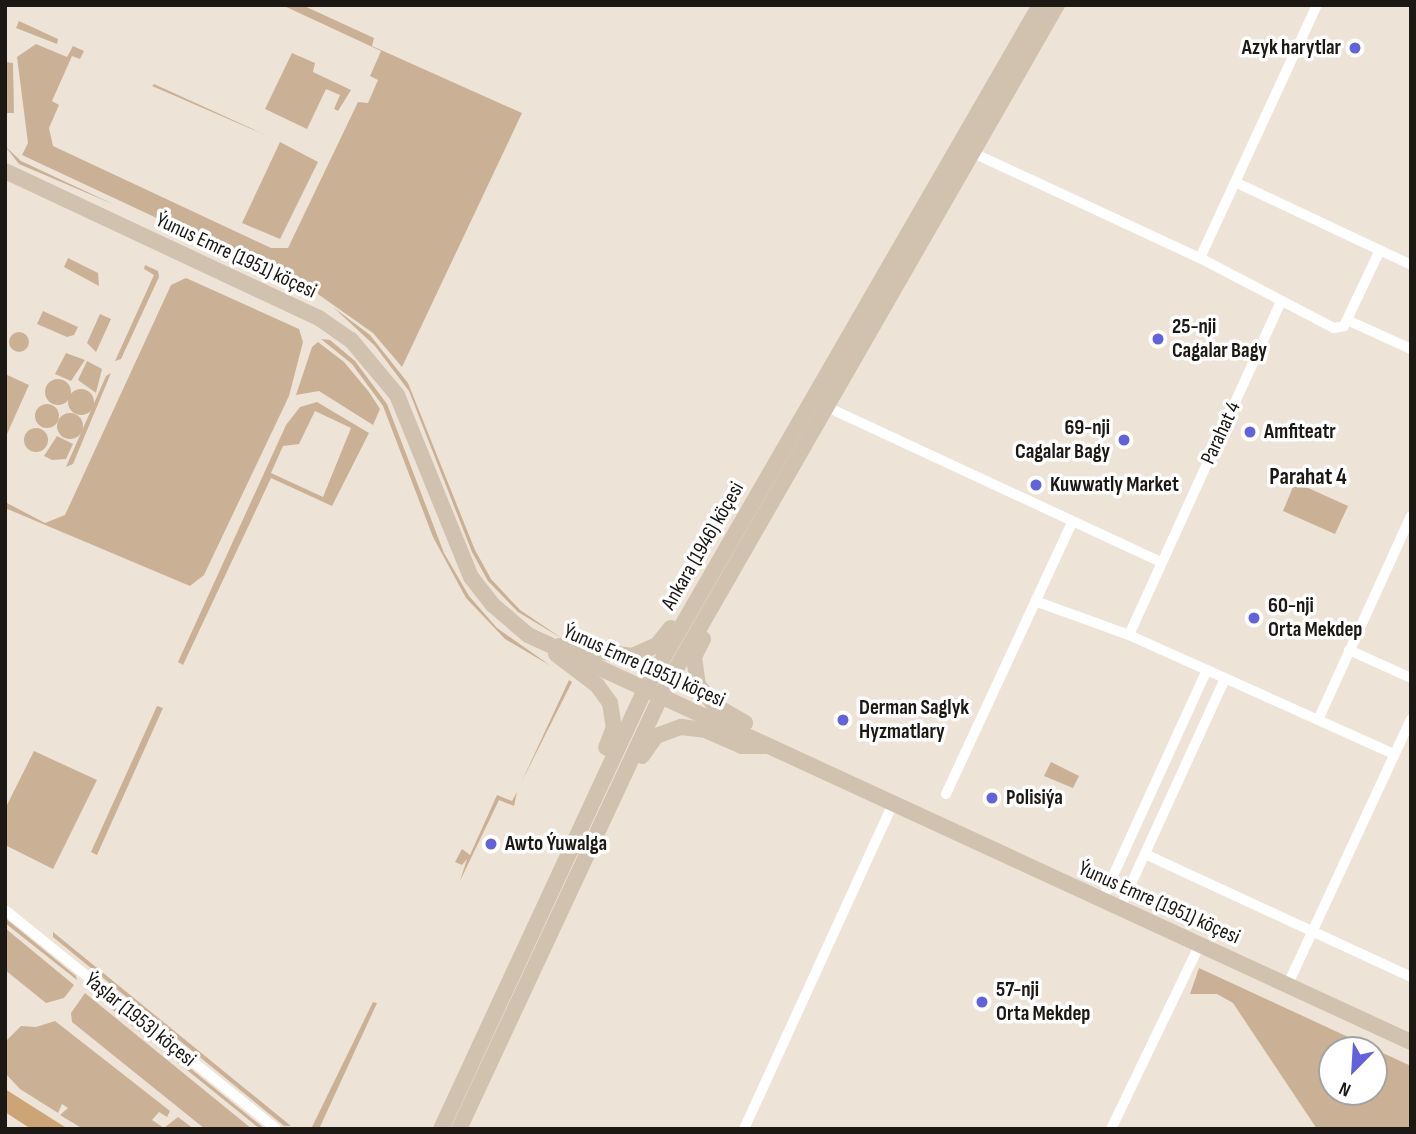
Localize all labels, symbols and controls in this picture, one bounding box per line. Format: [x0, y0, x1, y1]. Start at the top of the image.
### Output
place label: Azyk harytlar [1242, 35, 1341, 61]
marker: Azyk harytlar [1347, 40, 1363, 56]
street label: Ýunus Emre (1951) köçesi [152, 208, 320, 304]
place label: 25-nji Cagalar Bagy [1172, 314, 1267, 364]
marker: 25-nji Cagalar Bagy [1150, 331, 1166, 347]
street label: Parahat 4 [1196, 398, 1246, 468]
place label: 69-nji Cagalar Bagy [1015, 415, 1110, 465]
place label: Amfiteatr [1264, 419, 1336, 445]
marker: Amfiteatr [1242, 424, 1258, 440]
marker: 69-nji Cagalar Bagy [1116, 432, 1132, 448]
district label: Parahat 4 [1269, 463, 1347, 491]
place label: Kuwwatly Market [1050, 472, 1179, 498]
marker: Kuwwatly Market [1028, 477, 1044, 493]
street label: Ankara (1946) köçesi [656, 478, 750, 614]
place label: 60-nji Orta Mekdep [1268, 593, 1362, 643]
marker: 60-nji Orta Mekdep [1246, 610, 1262, 626]
street label: Ýunus Emre (1951) köçesi [559, 619, 729, 713]
place label: Derman Saglyk Hyzmatlary [859, 695, 969, 745]
marker: Derman Saglyk Hyzmatlary [833, 710, 853, 730]
place label: Polisiýa [1006, 785, 1063, 811]
marker: Polisiýa [984, 790, 1000, 806]
place label: Awto Ýuwalga [505, 831, 607, 857]
marker: Awto Ýuwalga [483, 836, 499, 852]
street label: Ýunus Emre (1951) köçesi [1074, 856, 1244, 950]
street label: Ýaşlar (1953) köçesi [79, 967, 201, 1073]
place label: 57-nji Orta Mekdep [996, 977, 1090, 1027]
marker: 57-nji Orta Mekdep [974, 994, 990, 1010]
north arrow [1318, 1036, 1388, 1106]
text: N [1336, 1076, 1354, 1101]

